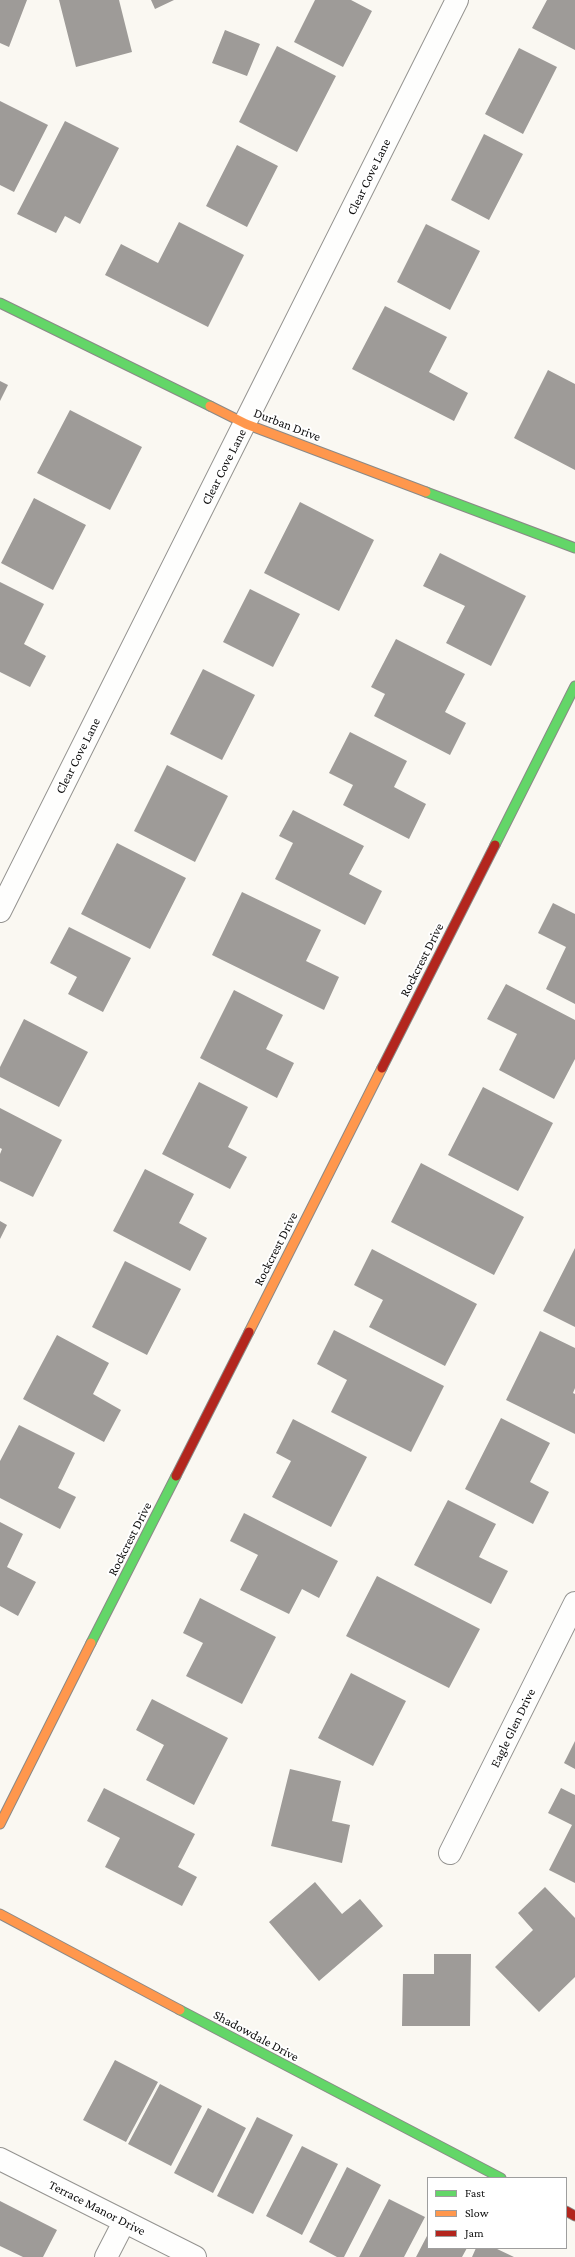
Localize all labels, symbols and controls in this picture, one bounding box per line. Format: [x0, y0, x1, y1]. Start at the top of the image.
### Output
street label: Clear Cove Lane [344, 136, 394, 218]
street label: Durban Drive [251, 405, 323, 445]
street label: Clear Cove Lane [198, 426, 250, 508]
street label: Clear Cove Lane [52, 715, 104, 797]
street label: Rockcrest Drive [397, 921, 447, 999]
street label: Rockcrest Drive [251, 1210, 301, 1288]
street label: Rockcrest Drive [105, 1500, 155, 1578]
street label: Eagle Glen Drive [487, 1686, 539, 1770]
street label: Shadowdale Drive [211, 2007, 301, 2065]
street label: Terrace Manor Drive [46, 2177, 148, 2239]
legend [427, 2177, 567, 2249]
text: Fast [465, 2186, 485, 2200]
text: Slow [465, 2206, 489, 2220]
text: Jam [465, 2226, 484, 2240]

